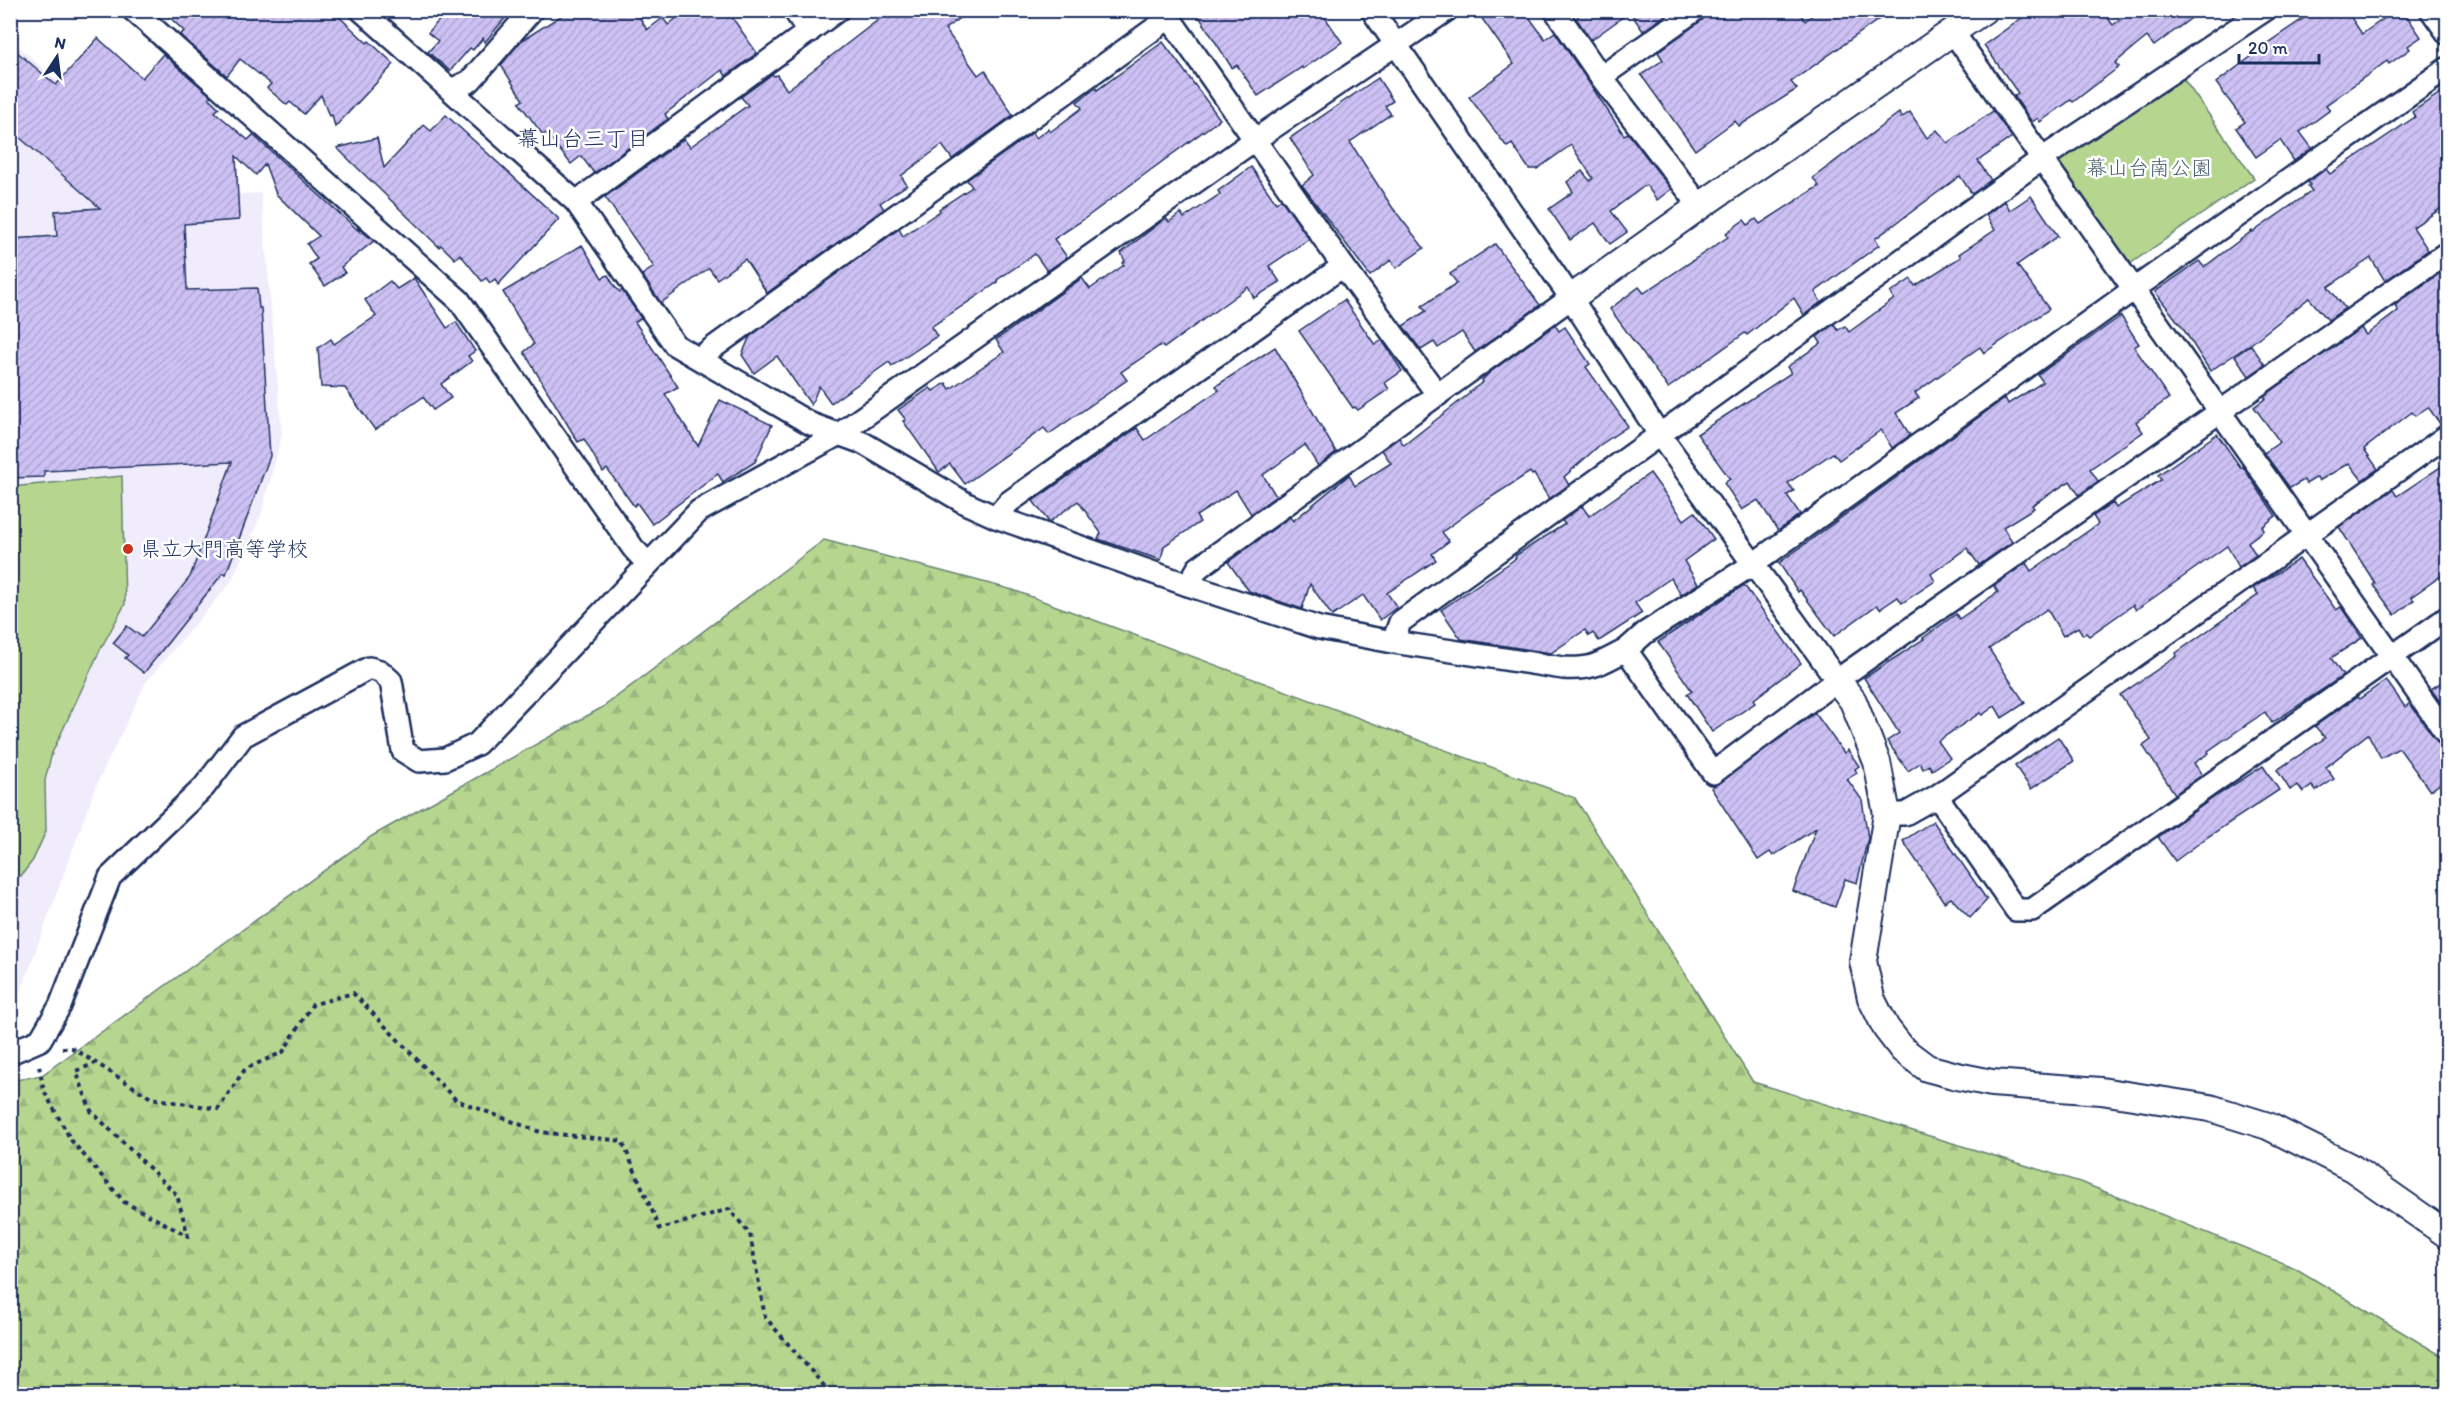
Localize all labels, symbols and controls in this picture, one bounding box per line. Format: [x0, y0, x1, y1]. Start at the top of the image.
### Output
north arrow [27, 27, 87, 87]
scale bar [2239, 27, 2318, 65]
text: N [53, 32, 68, 53]
text: 20 m [2248, 37, 2288, 59]
district label: 幕山台三丁目 [517, 125, 649, 152]
park label: 幕山台南公園 [2086, 155, 2212, 180]
place label: 県立大門高等学校 [140, 536, 308, 561]
marker: 県立大門高等学校 [121, 542, 135, 556]

